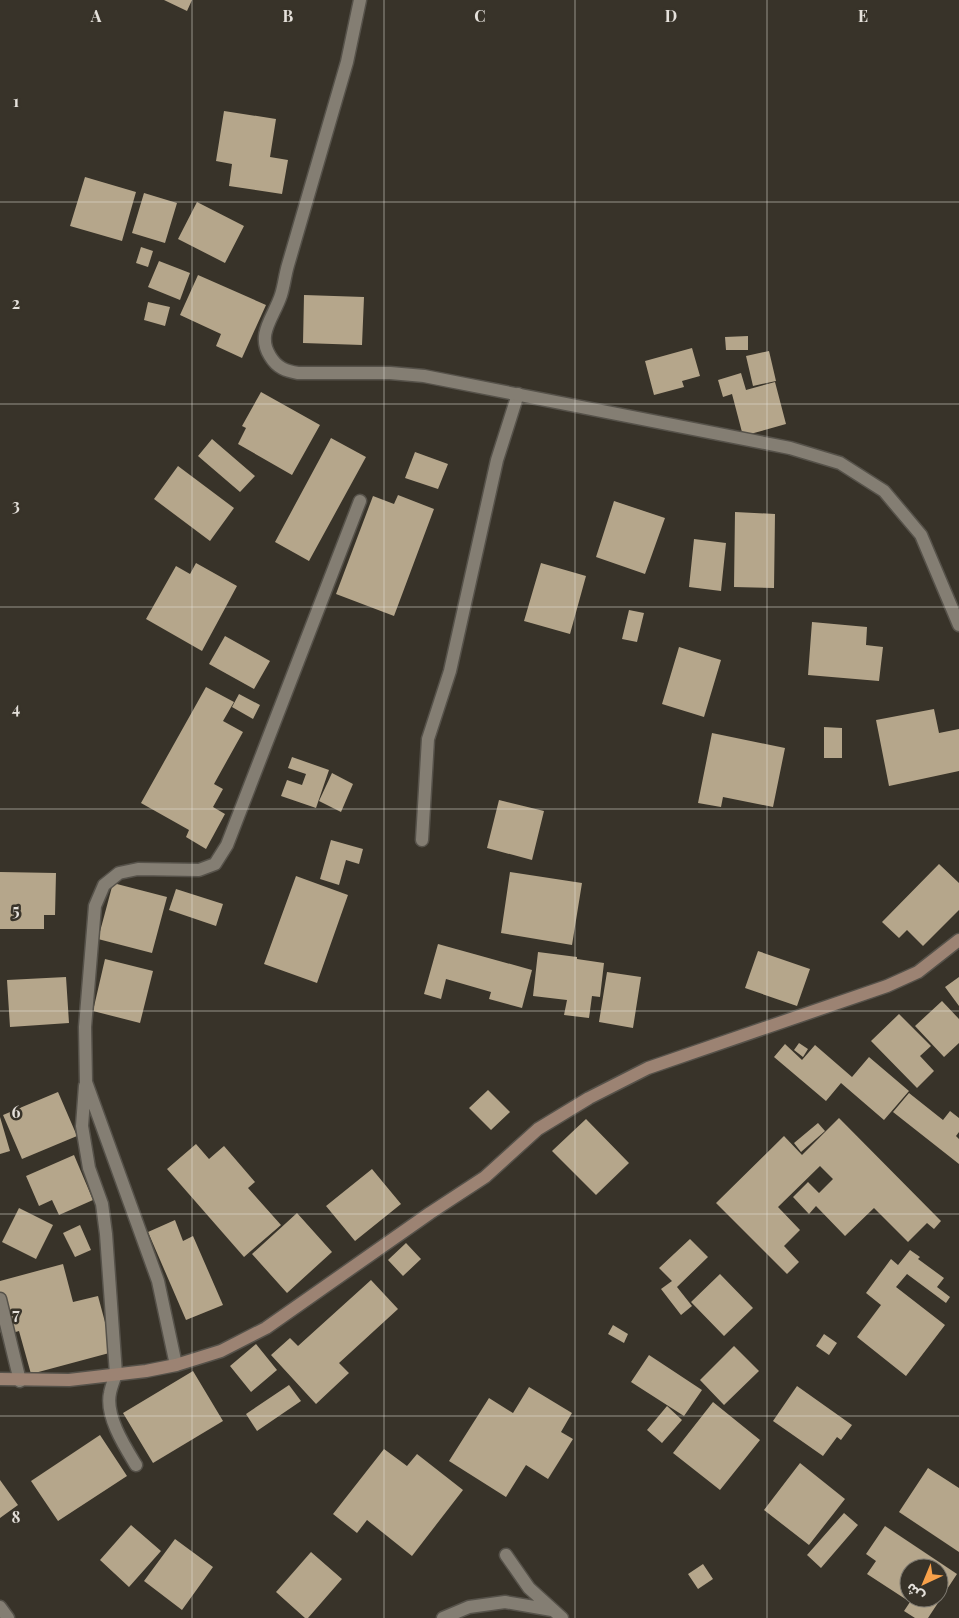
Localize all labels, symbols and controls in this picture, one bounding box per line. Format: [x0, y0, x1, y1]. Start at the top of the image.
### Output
text: A [90, 5, 102, 26]
text: B [283, 5, 294, 26]
text: C [474, 5, 486, 26]
text: D [665, 5, 677, 26]
text: E [858, 5, 868, 26]
text: 1 [13, 90, 19, 111]
text: 2 [12, 292, 20, 313]
text: 3 [12, 494, 20, 515]
text: 4 [12, 697, 20, 718]
text: 5 [12, 899, 20, 920]
text: 6 [12, 1101, 21, 1122]
text: 7 [12, 1303, 20, 1324]
text: 8 [12, 1506, 21, 1527]
north arrow [899, 1558, 949, 1608]
text: ش [901, 1579, 928, 1606]

